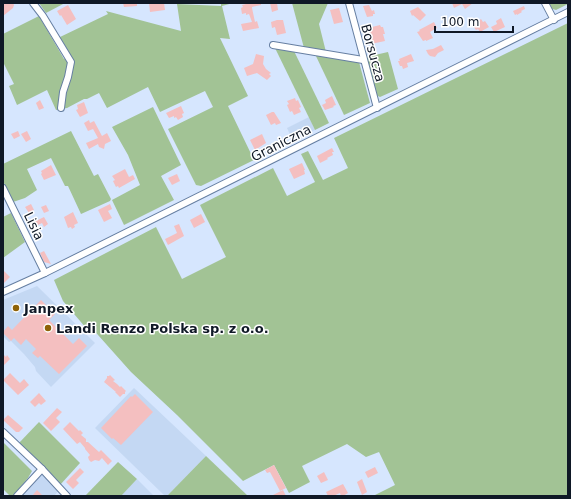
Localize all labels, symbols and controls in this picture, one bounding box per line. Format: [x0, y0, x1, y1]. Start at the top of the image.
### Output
scale bar [435, 8, 513, 34]
text: 100 m [441, 15, 479, 29]
street label: Borsucza [358, 22, 388, 84]
street label: Graniczna [248, 121, 314, 165]
street label: Lisia [21, 210, 47, 242]
place label: Janpex [23, 301, 74, 316]
marker: Janpex [11, 303, 21, 313]
place label: Landi Renzo Polska sp. z o.o. [56, 321, 269, 336]
marker: Landi Renzo Polska sp. z o.o. [43, 323, 53, 333]

